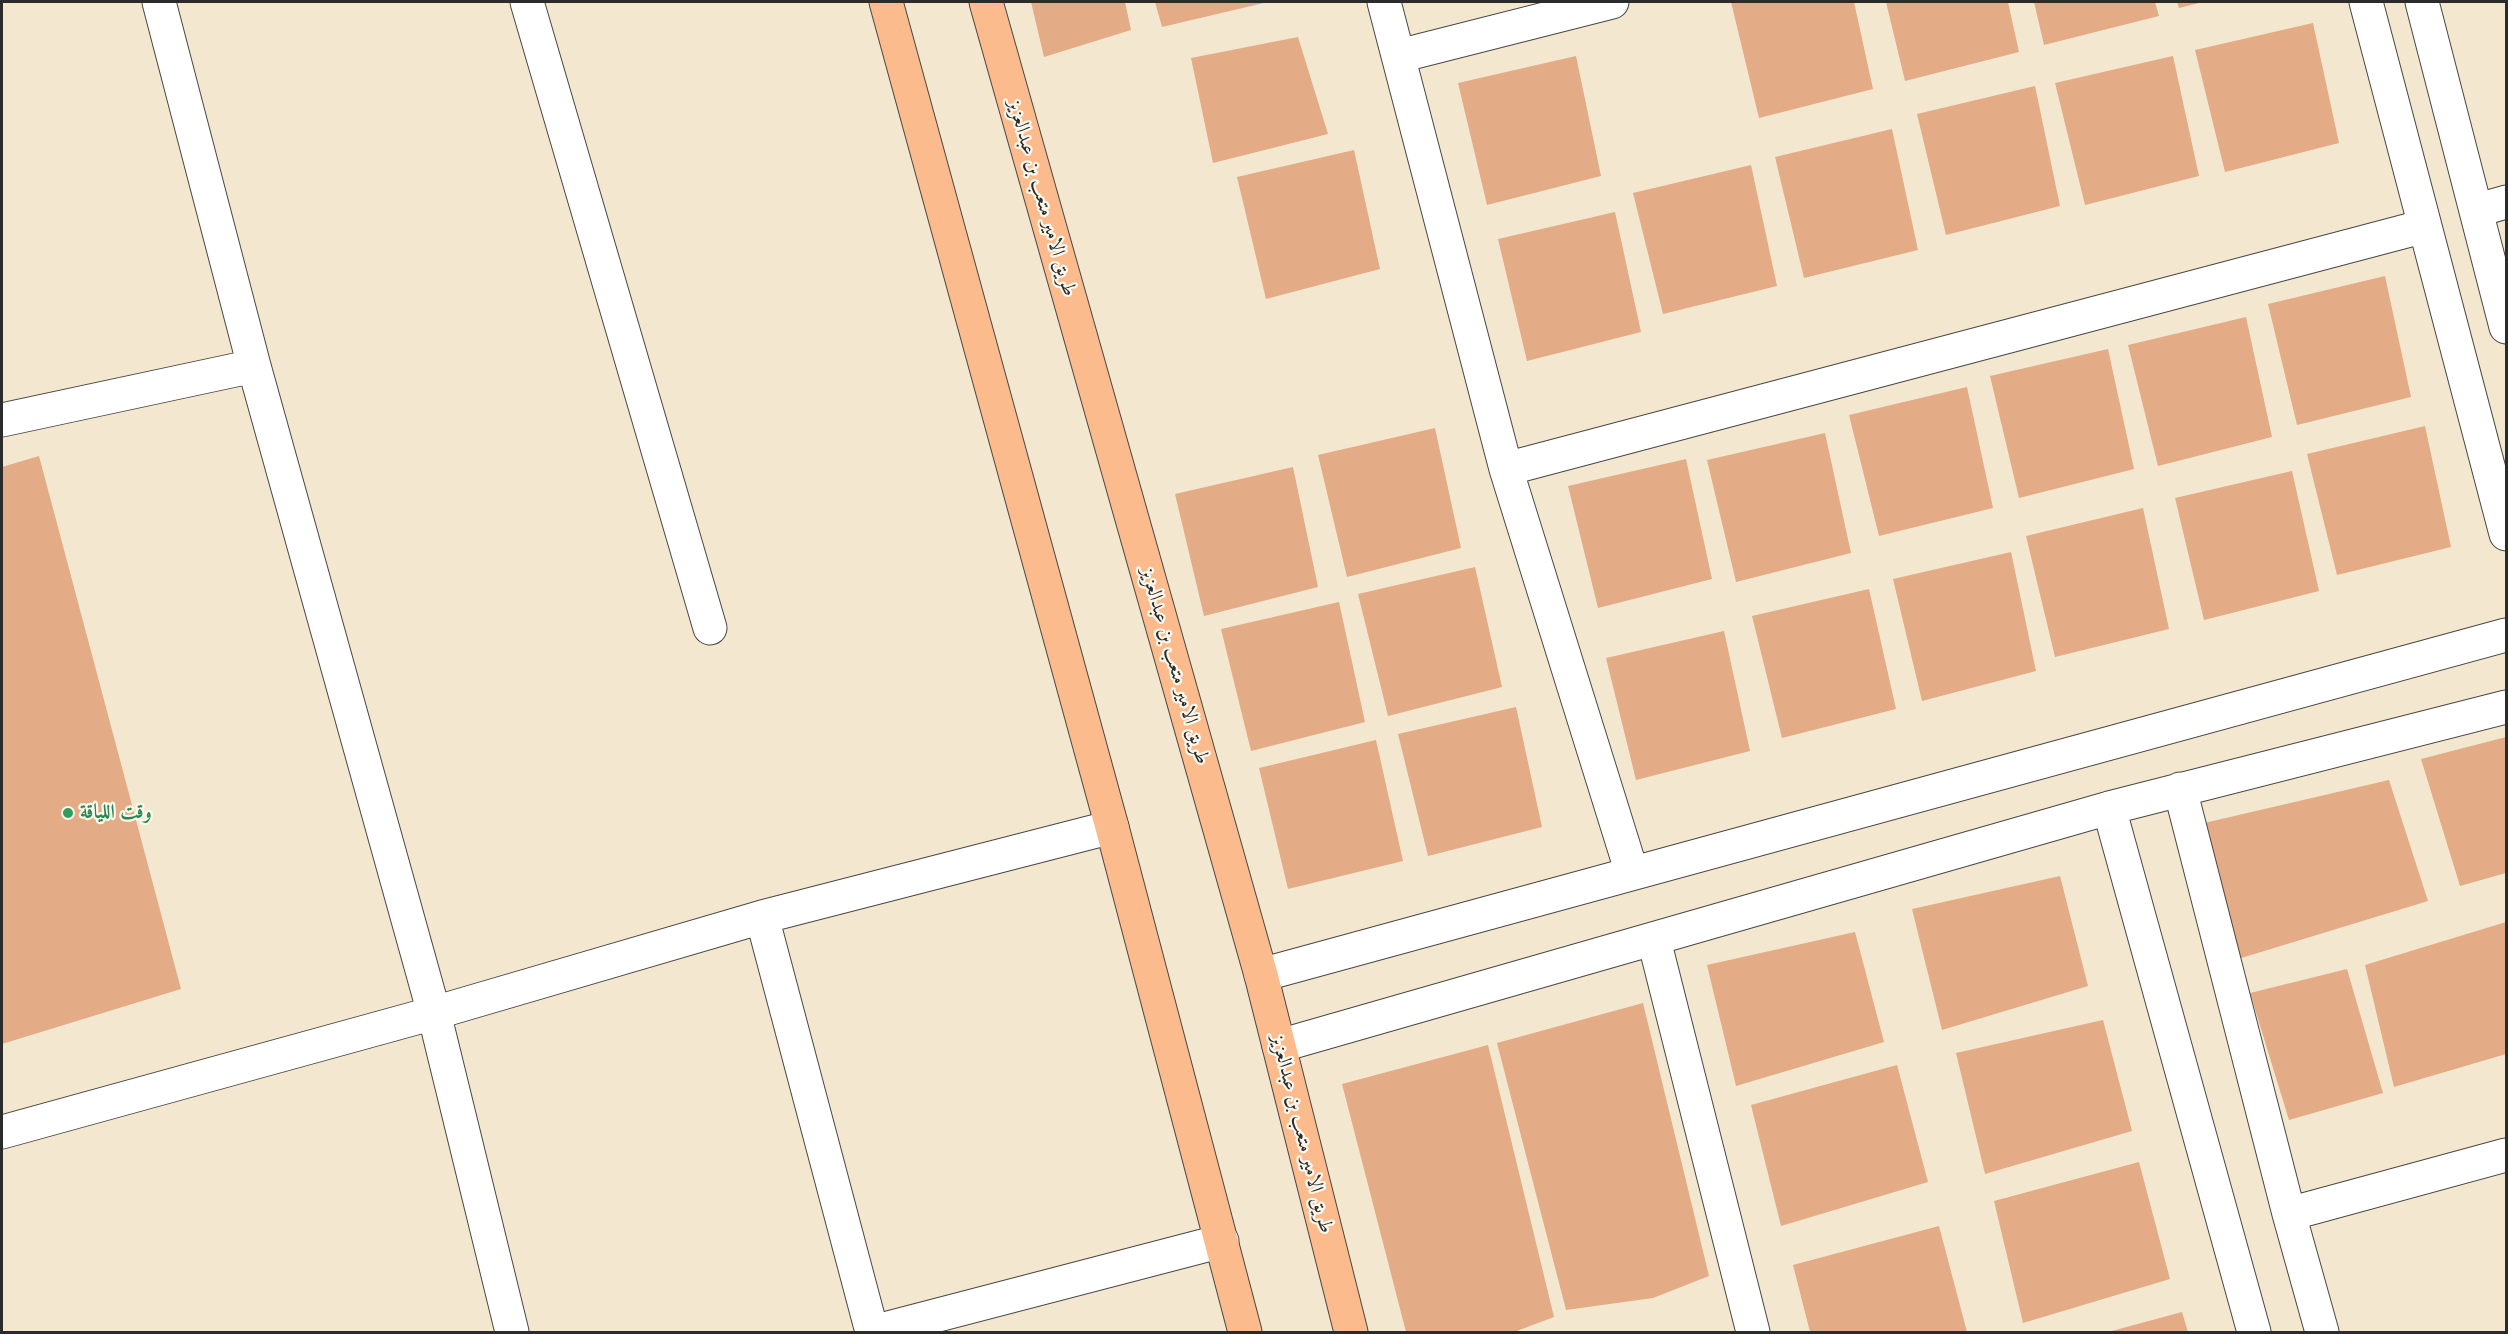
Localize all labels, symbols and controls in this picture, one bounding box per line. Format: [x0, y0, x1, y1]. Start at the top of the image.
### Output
street label: طريق الامير متعب بن عبدالعزيز [1001, 97, 1081, 299]
street label: طريق الامير متعب بن عبدالعزيز [1134, 565, 1214, 767]
place label: وقت اللياقة [80, 801, 152, 825]
marker: وقت اللياقة [61, 806, 75, 820]
street label: طريق الامير متعب بن عبدالعزيز [1265, 1032, 1337, 1236]

